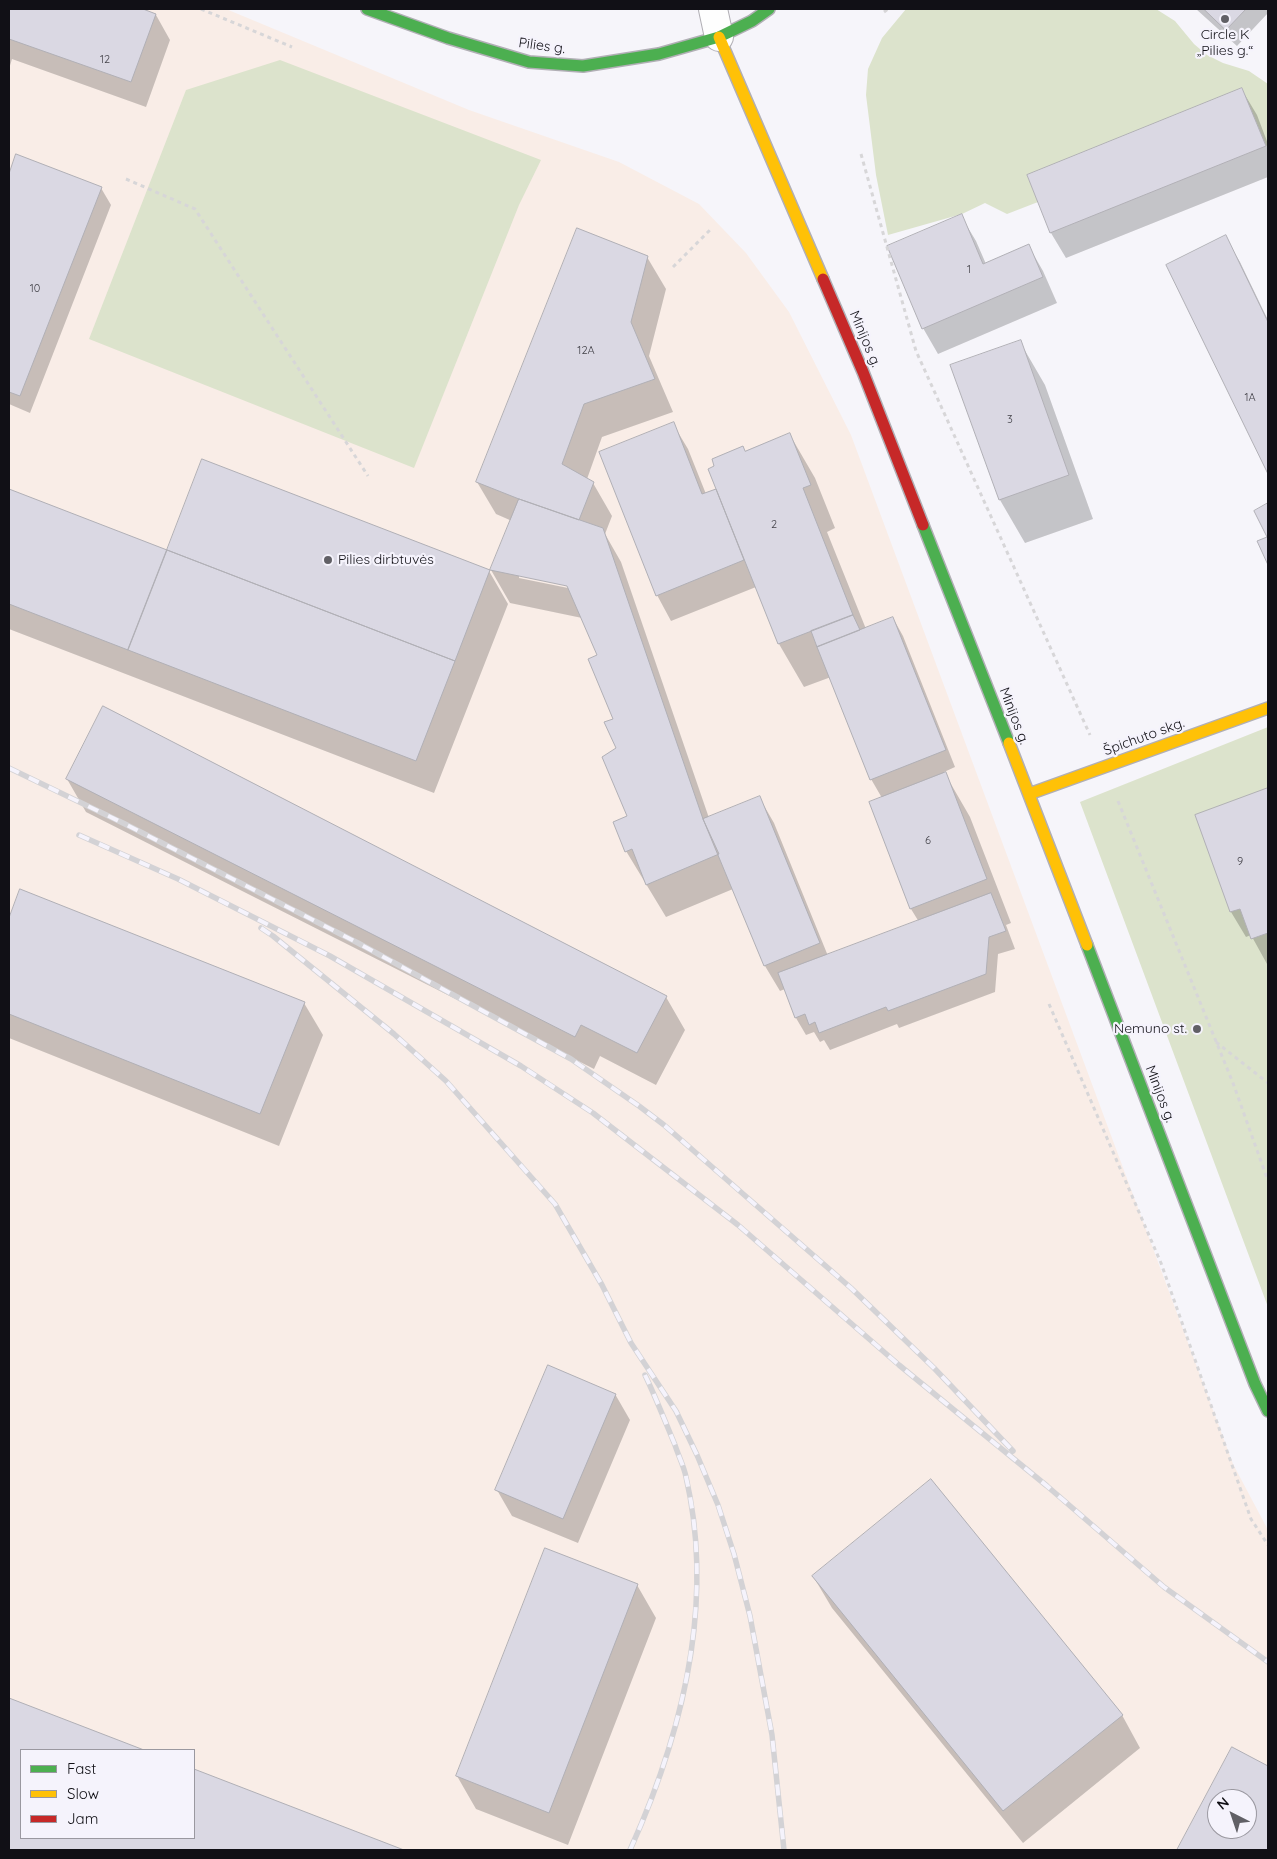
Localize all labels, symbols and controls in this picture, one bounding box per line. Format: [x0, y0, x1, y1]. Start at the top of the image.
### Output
marker: Circle K „Pilies g.“ [1219, 13, 1231, 25]
place label: Circle K „Pilies g.“ [1197, 27, 1253, 59]
street label: Pilies g. [517, 34, 567, 58]
house number: 12 [100, 53, 110, 67]
house number: 1 [967, 263, 971, 277]
house number: 10 [30, 282, 40, 296]
street label: Minijos g. [846, 308, 884, 370]
house number: 12A [577, 344, 595, 358]
house number: 1A [1244, 391, 1256, 405]
house number: 3 [1007, 413, 1013, 427]
house number: 2 [771, 518, 777, 532]
place label: Pilies dirbtuvės [338, 552, 434, 568]
marker: Pilies dirbtuvės [322, 554, 334, 566]
street label: Minijos g. [995, 685, 1033, 747]
street label: Špichuto skg. [1101, 715, 1187, 759]
house number: 6 [925, 834, 931, 848]
house number: 9 [1237, 855, 1243, 869]
place label: Nemuno st. [1114, 1021, 1187, 1037]
marker: Nemuno st. [1191, 1023, 1203, 1035]
street label: Minijos g. [1141, 1063, 1179, 1125]
legend [20, 1749, 195, 1839]
text: Fast [67, 1759, 96, 1778]
text: Slow [67, 1784, 99, 1803]
north arrow [1207, 1789, 1257, 1839]
text: N [1213, 1793, 1233, 1814]
text: Jam [67, 1809, 98, 1828]

